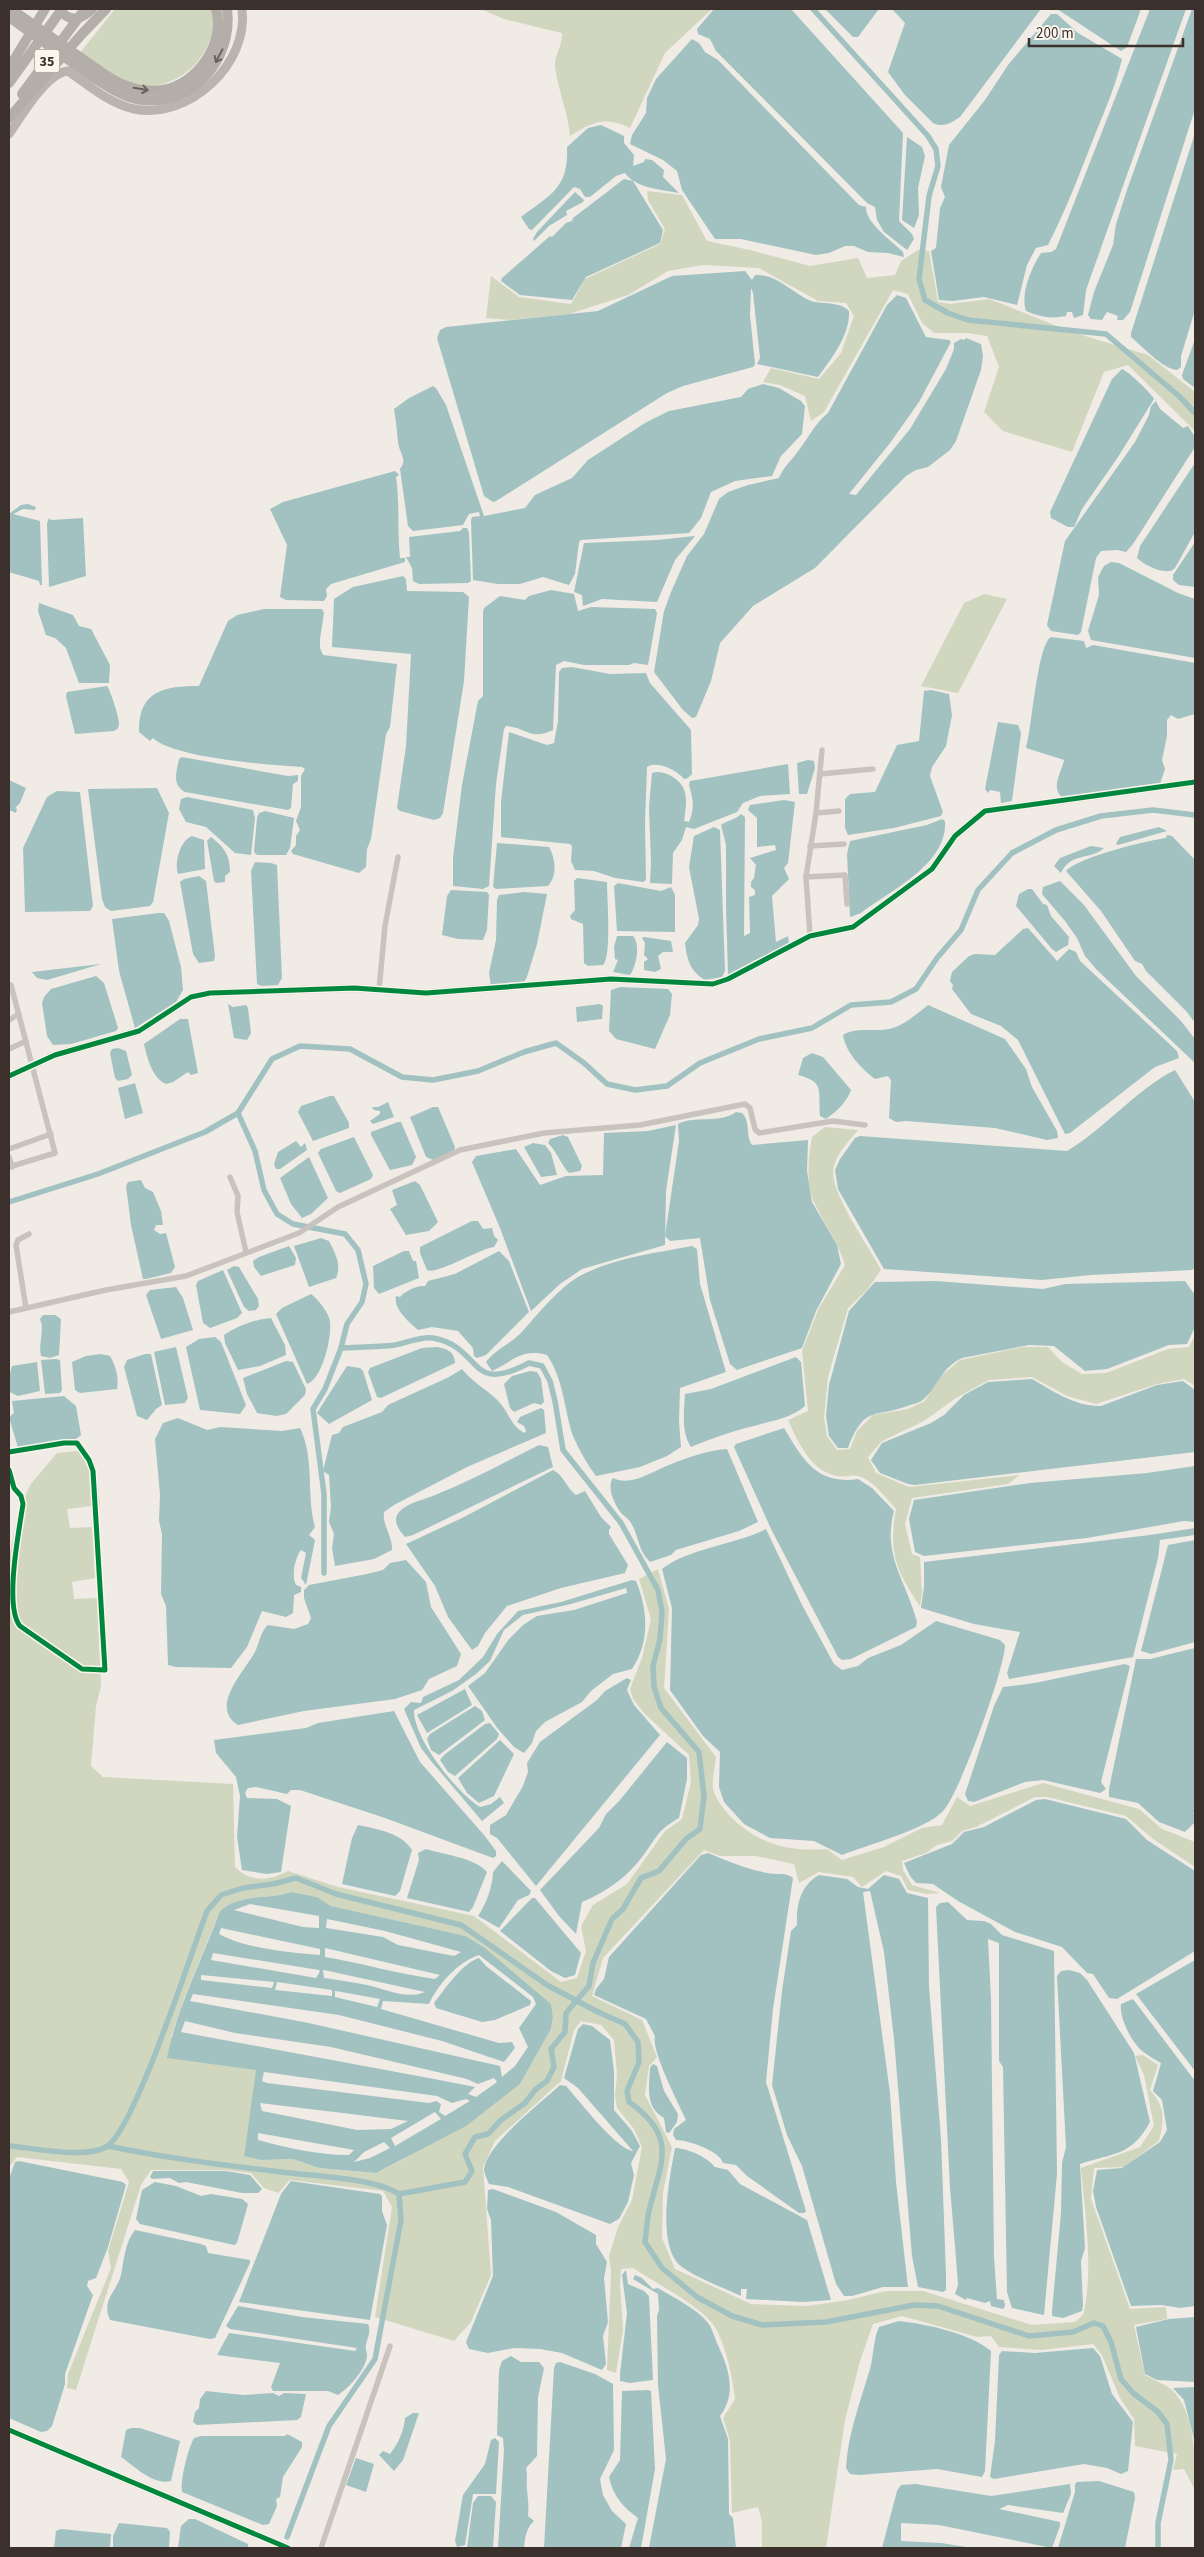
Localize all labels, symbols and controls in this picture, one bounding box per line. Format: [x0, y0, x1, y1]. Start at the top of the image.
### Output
scale bar [1029, 15, 1183, 47]
text: 200 m [1036, 23, 1074, 44]
one-way arrow [214, 48, 224, 62]
road number: 35 [34, 49, 60, 72]
one-way arrow [132, 84, 148, 94]

